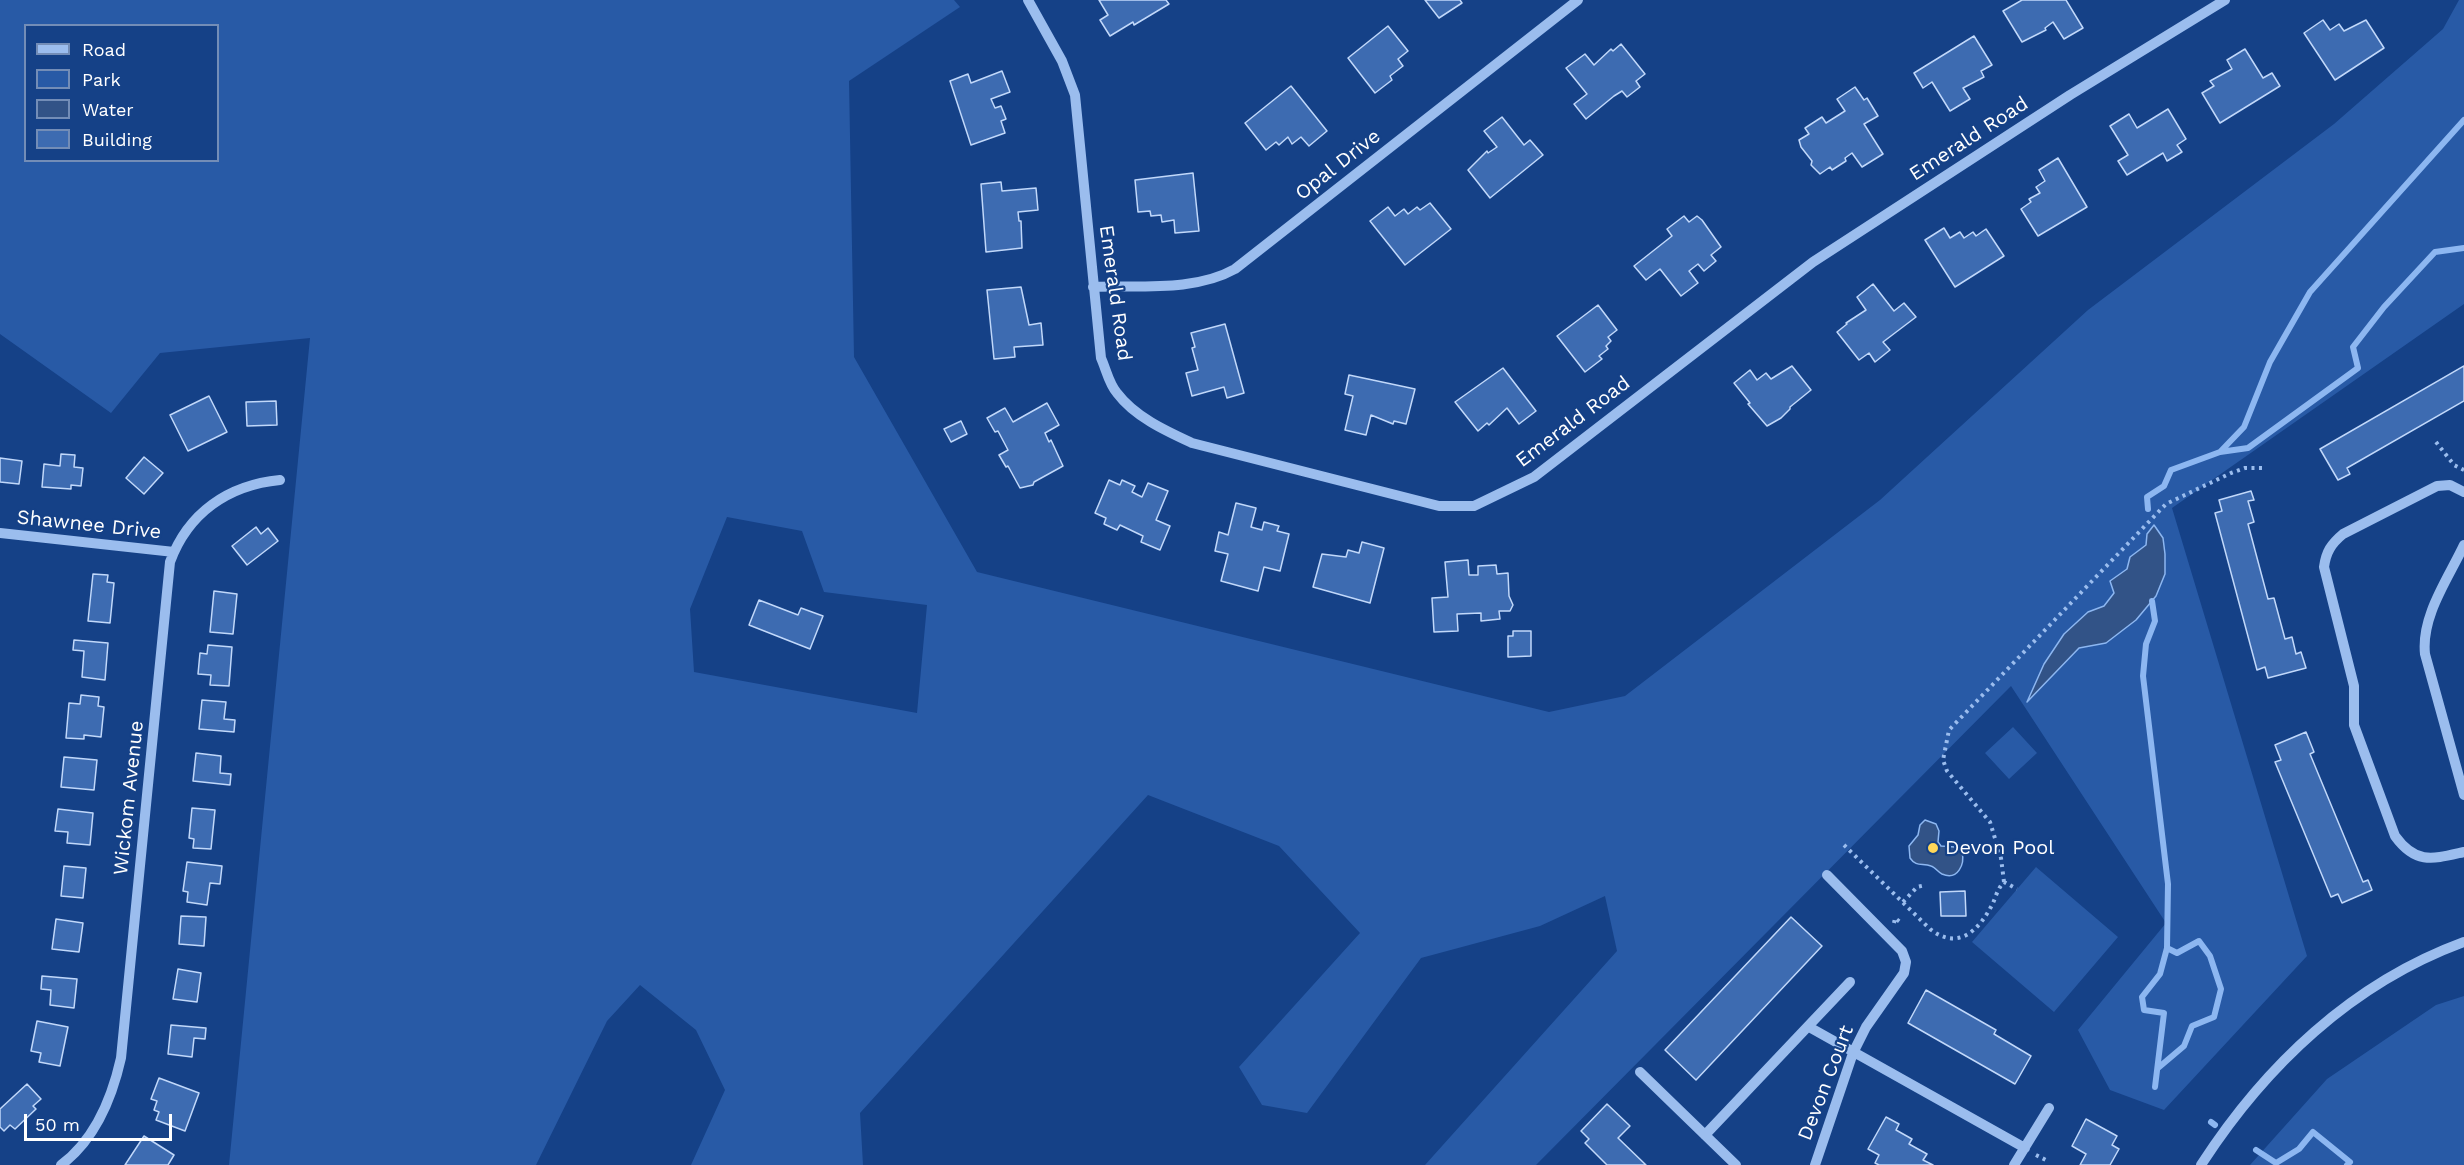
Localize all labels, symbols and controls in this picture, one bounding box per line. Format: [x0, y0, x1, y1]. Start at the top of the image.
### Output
legend [24, 24, 219, 162]
text: Road [82, 39, 126, 60]
text: Park [82, 69, 121, 90]
street label: Emerald Road [1905, 92, 2033, 186]
text: Water [82, 99, 134, 120]
street label: Opal Drive [1291, 124, 1385, 206]
text: Building [82, 129, 152, 150]
street label: Emerald Road [1094, 224, 1136, 362]
street label: Emerald Road [1511, 371, 1635, 473]
street label: Shawnee Drive [16, 505, 162, 545]
street label: Wickom Avenue [109, 720, 149, 876]
place label: Devon Pool [1945, 836, 2054, 860]
marker: Devon Pool [1926, 841, 1940, 855]
street label: Devon Court [1793, 1022, 1859, 1144]
scale bar [27, 1102, 176, 1140]
text: 50 m [35, 1114, 80, 1135]

